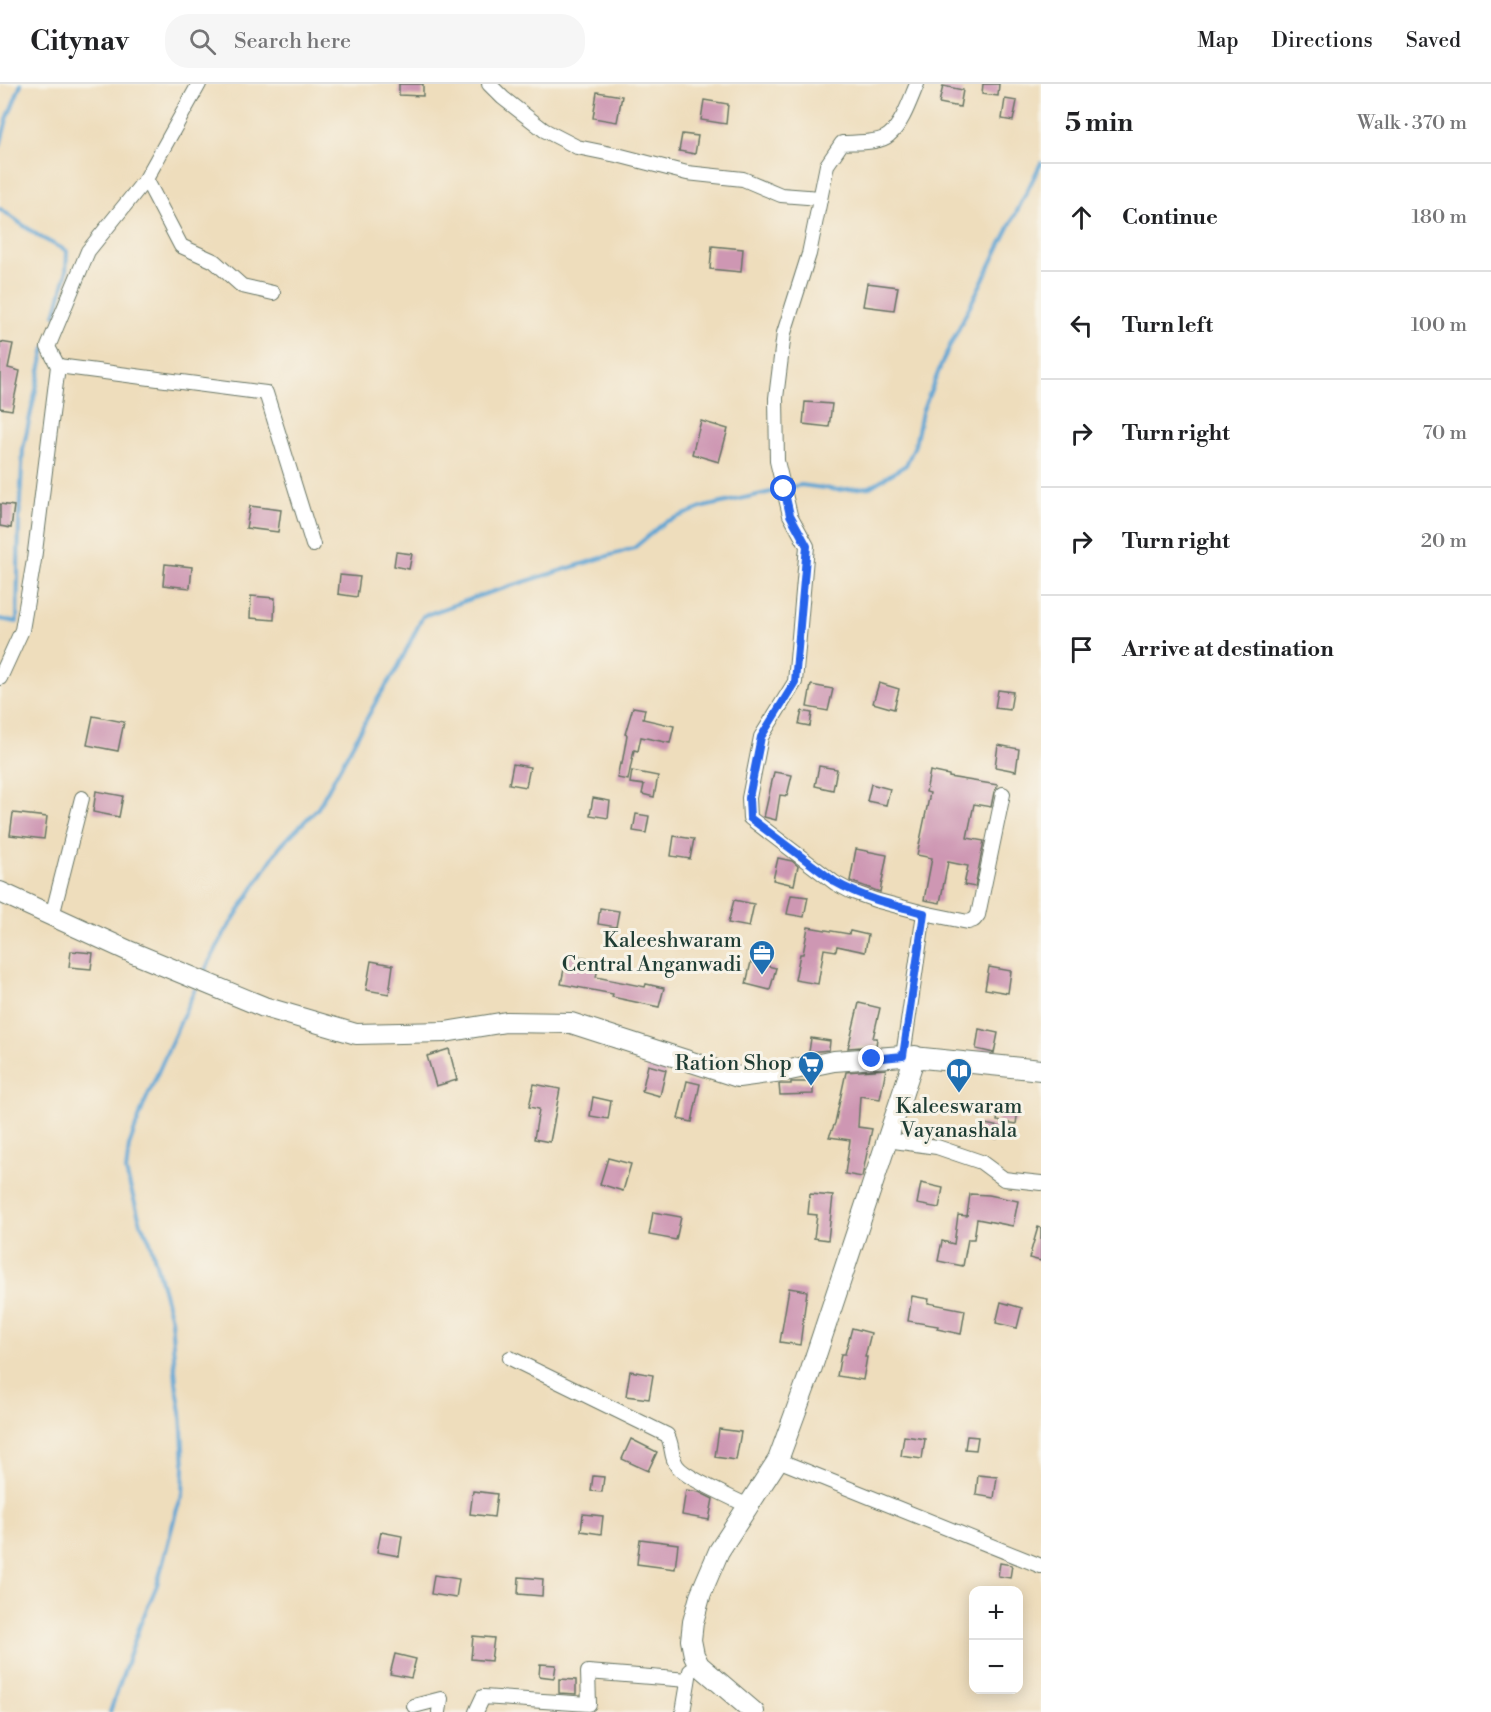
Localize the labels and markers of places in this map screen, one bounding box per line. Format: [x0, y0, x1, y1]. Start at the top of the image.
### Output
place label: Kaleeshwaram Central Anganwadi [562, 928, 742, 978]
office icon: Kaleeshwaram Central Anganwadi [747, 938, 777, 976]
supermarket icon: Ration Shop [796, 1049, 826, 1087]
place label: Ration Shop [675, 1051, 792, 1077]
library icon: Kaleeswaram Vayanashala [944, 1056, 974, 1094]
place label: Kaleeswaram Vayanashala [895, 1094, 1023, 1144]

